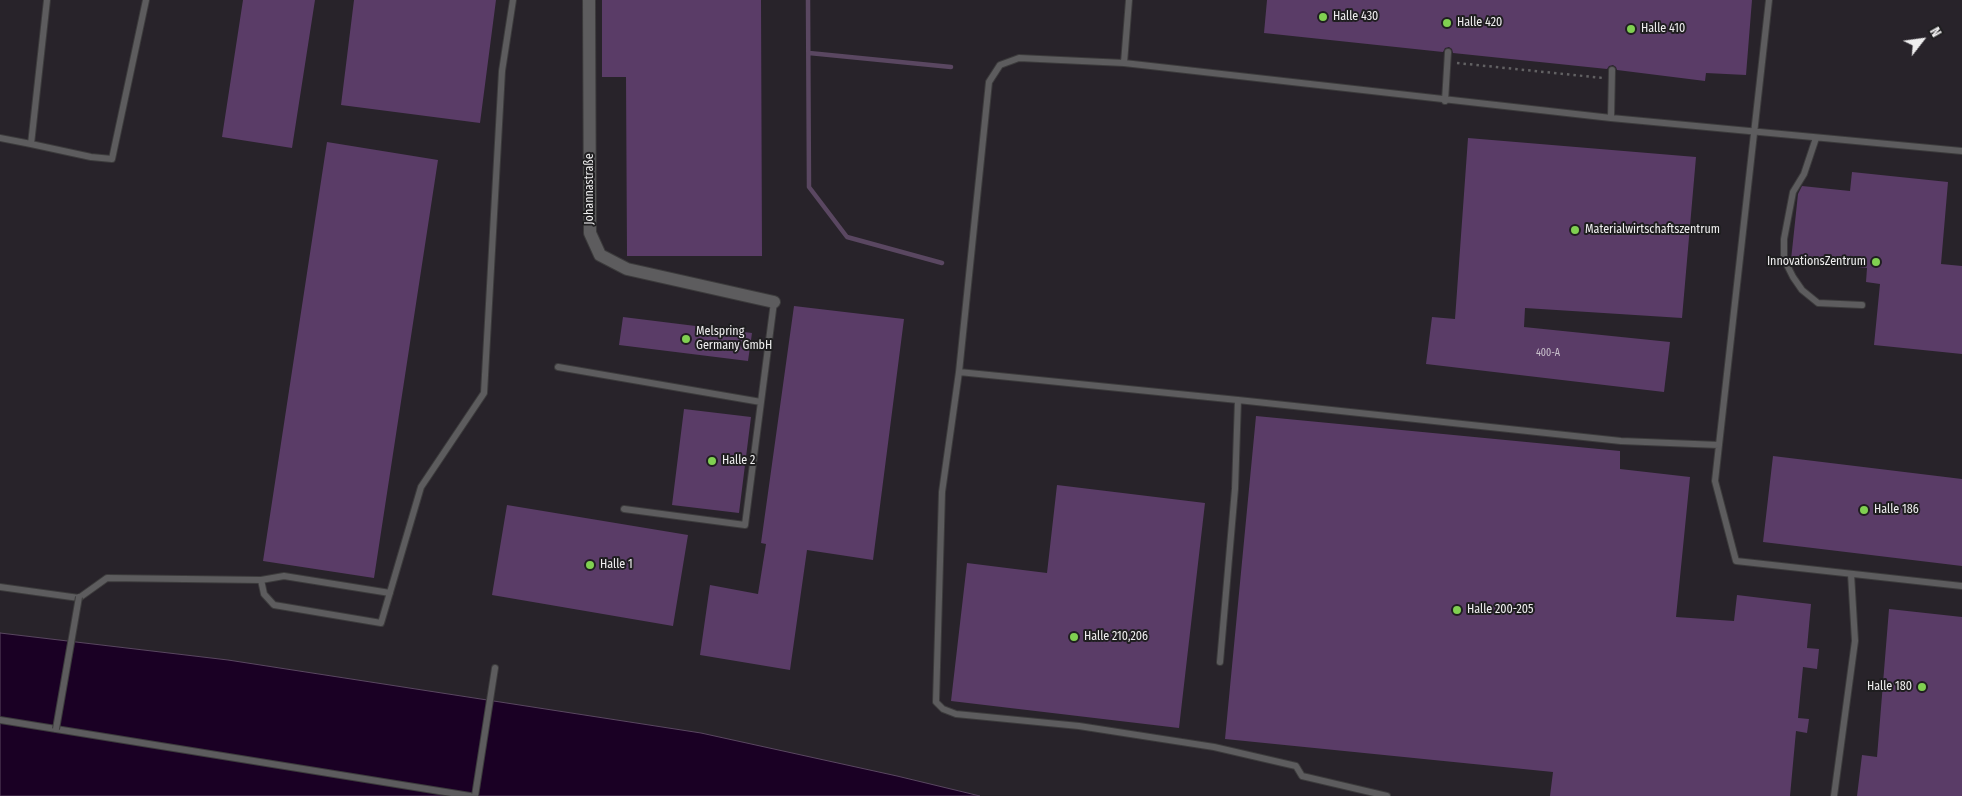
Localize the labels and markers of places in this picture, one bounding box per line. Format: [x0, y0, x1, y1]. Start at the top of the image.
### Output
place label: Halle 430 [1333, 10, 1378, 24]
marker: Halle 430 [1317, 11, 1329, 23]
place label: Halle 420 [1457, 16, 1502, 30]
marker: Halle 420 [1441, 17, 1453, 29]
place label: Halle 410 [1641, 22, 1685, 36]
marker: Halle 410 [1625, 23, 1637, 35]
place label: Materialwirtschaftszentrum [1585, 223, 1720, 237]
marker: Materialwirtschaftszentrum [1569, 224, 1581, 236]
place label: InnovationsZentrum [1767, 255, 1866, 269]
marker: InnovationsZentrum [1870, 256, 1882, 268]
place label: Melspring Germany GmbH [696, 325, 772, 353]
marker: Melspring Germany GmbH [680, 333, 692, 345]
place label: Halle 2 [722, 454, 755, 468]
marker: Halle 2 [706, 455, 718, 467]
place label: Halle 186 [1874, 503, 1919, 517]
marker: Halle 186 [1858, 504, 1870, 516]
place label: Halle 1 [600, 558, 633, 572]
marker: Halle 1 [584, 559, 596, 571]
place label: Halle 200-205 [1467, 603, 1534, 617]
marker: Halle 200-205 [1451, 604, 1463, 616]
place label: Halle 210,206 [1084, 630, 1148, 644]
marker: Halle 210,206 [1068, 631, 1080, 643]
place label: Halle 180 [1867, 680, 1912, 694]
marker: Halle 180 [1916, 681, 1928, 693]

